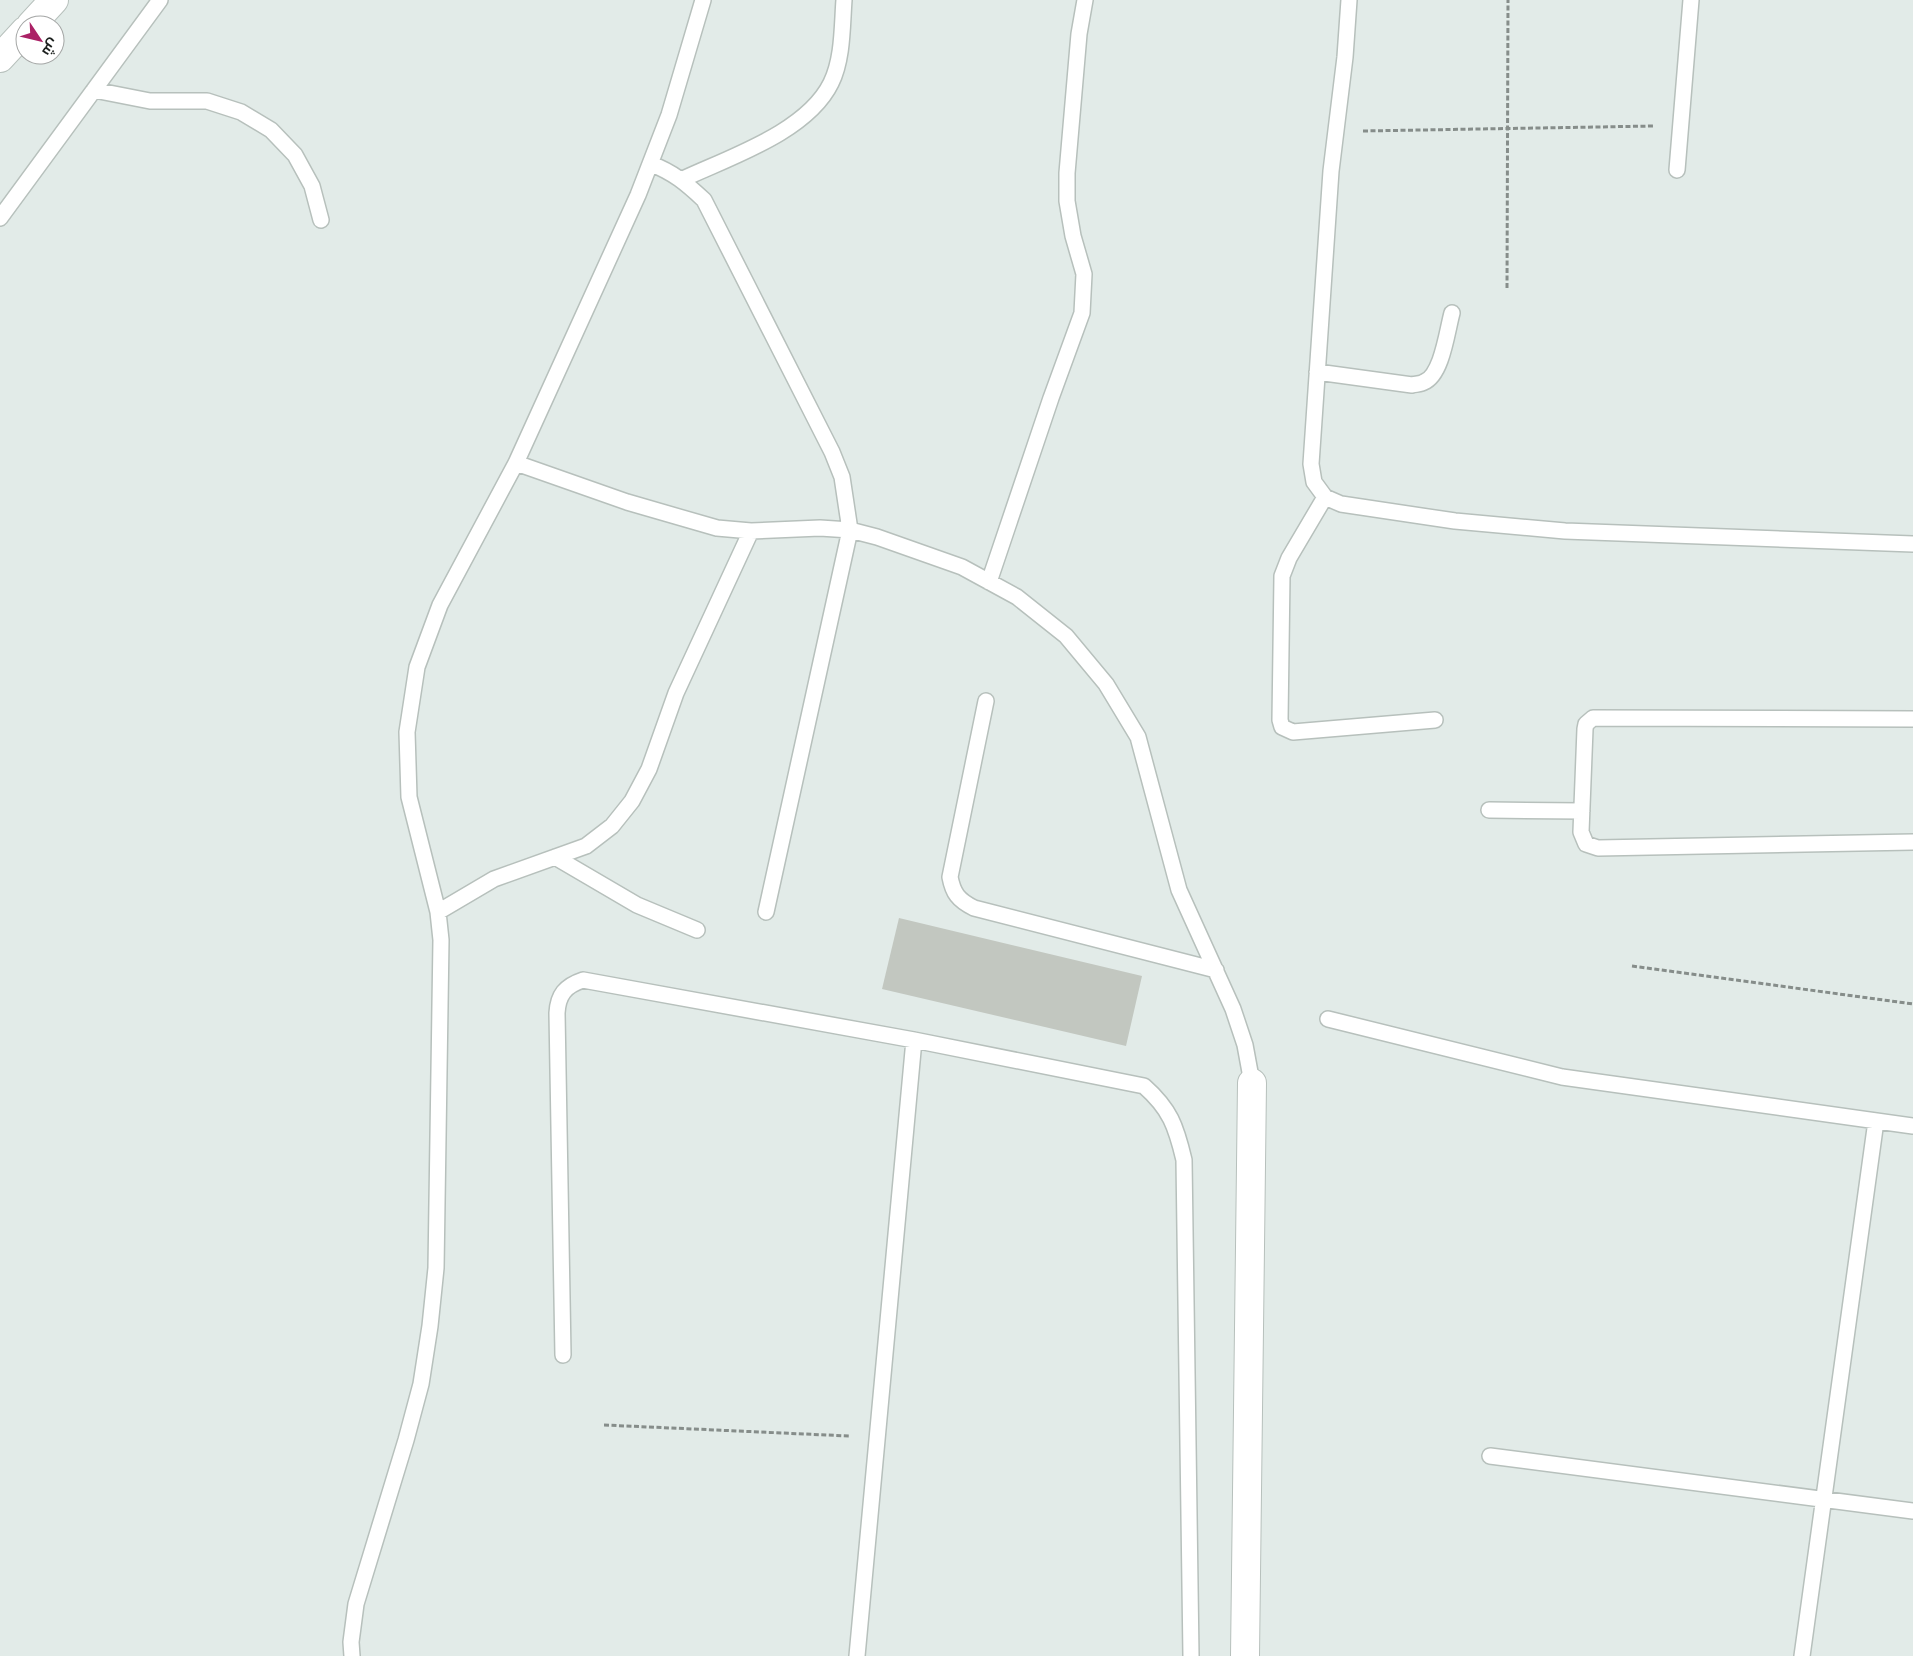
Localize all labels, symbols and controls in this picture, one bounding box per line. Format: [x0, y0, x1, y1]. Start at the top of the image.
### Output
north arrow [15, 15, 65, 65]
text: ش [38, 35, 63, 60]

